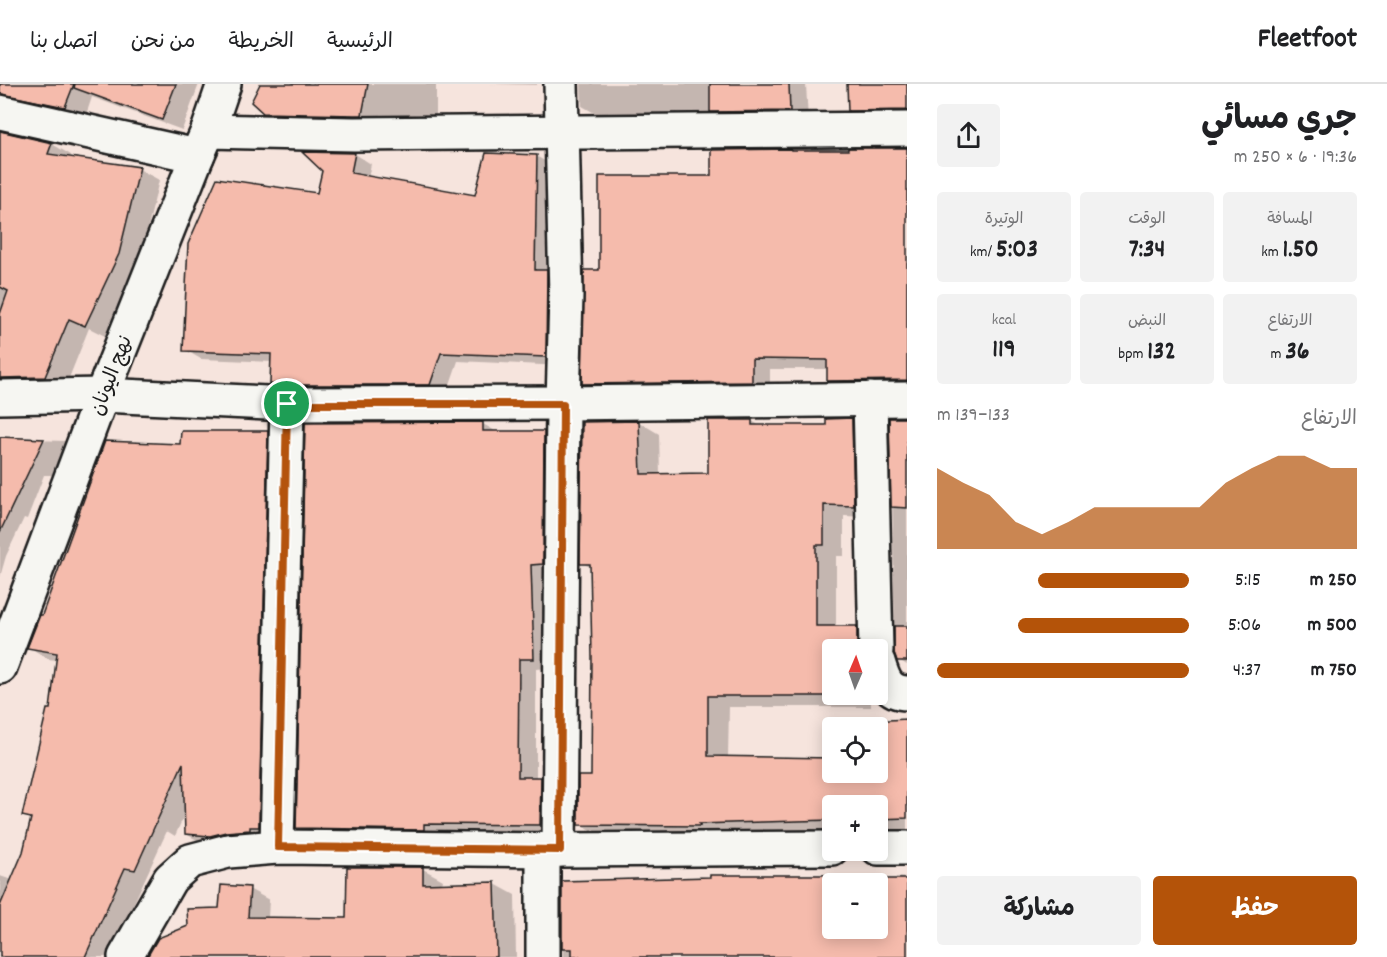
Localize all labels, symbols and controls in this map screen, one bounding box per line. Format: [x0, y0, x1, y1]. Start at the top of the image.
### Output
text: Fleetfoot [1258, 21, 1357, 61]
text: اتصل بنا [30, 28, 98, 58]
text: من نحن [131, 28, 195, 58]
text: الخريطة [228, 28, 294, 58]
text: الرئيسية [327, 28, 393, 58]
text: جري مسائي [1201, 98, 1357, 145]
button: share [937, 104, 1000, 167]
text: 19:36 · 6 × 250 m [1234, 144, 1357, 172]
text: الوتيرة [985, 208, 1023, 231]
text: الوقت [1128, 208, 1166, 231]
text: المسافة [1267, 208, 1313, 231]
text: 5:03 [996, 232, 1038, 269]
text: 7:34 [1129, 232, 1165, 269]
text: 1.50 [1283, 232, 1319, 269]
text: /km [970, 241, 996, 264]
text: km [1261, 241, 1283, 264]
text: kcal [992, 309, 1016, 332]
text: النبض [1128, 310, 1166, 333]
text: الارتفاع [1268, 310, 1312, 333]
street label: نهج اليونان [85, 332, 141, 420]
text: 119 [992, 332, 1016, 369]
text: 132 [1147, 334, 1176, 371]
text: 36 [1285, 334, 1309, 371]
text: bpm [1118, 343, 1147, 366]
text: m [1271, 343, 1285, 366]
pin [261, 378, 312, 429]
icon: arrive [270, 387, 303, 420]
text: 133–139 m [937, 402, 1010, 430]
text: الارتفاع [1301, 406, 1357, 434]
text: 5:15 [1235, 567, 1261, 595]
text: 250 m [1310, 567, 1357, 595]
text: 5:06 [1228, 612, 1261, 640]
text: 500 m [1308, 612, 1357, 640]
north arrow [822, 639, 888, 705]
map controls [822, 639, 888, 939]
text: 4:37 [1233, 657, 1261, 685]
text: 750 m [1311, 657, 1357, 685]
button: locate [822, 717, 888, 783]
button: + [822, 795, 888, 861]
button: − [822, 873, 888, 939]
button: مشاركة [937, 876, 1141, 945]
button: حفظ [1153, 876, 1357, 945]

